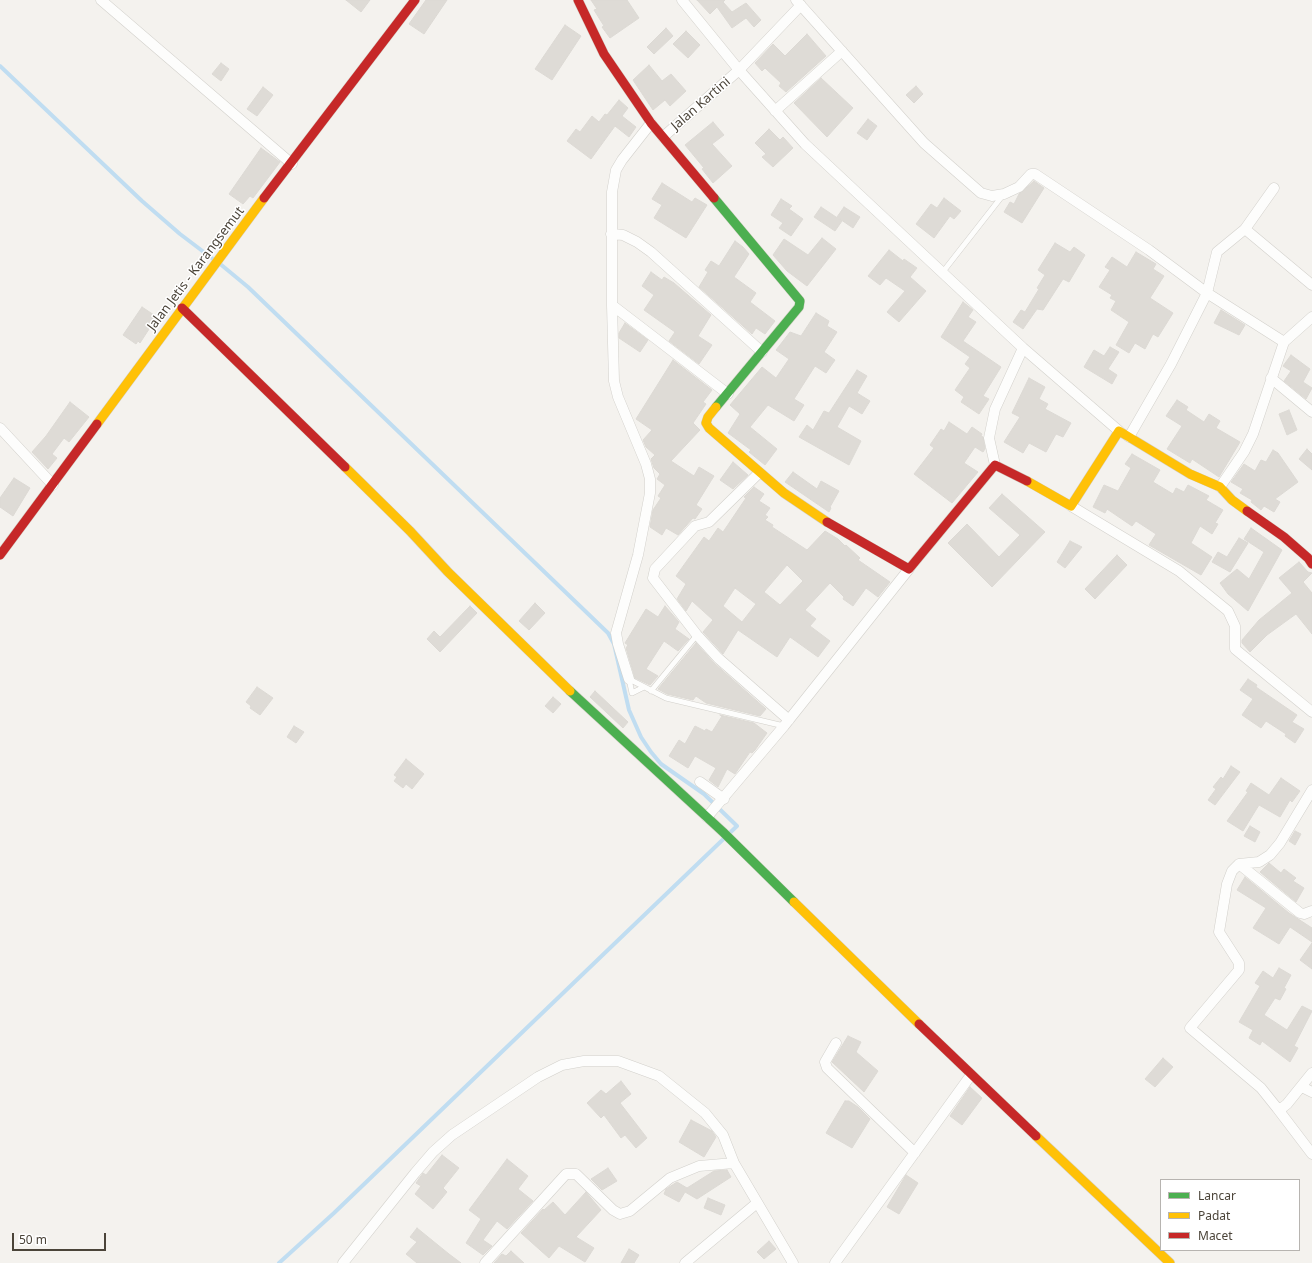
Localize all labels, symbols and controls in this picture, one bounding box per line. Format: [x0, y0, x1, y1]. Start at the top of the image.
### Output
street label: Jalan Kartini [668, 74, 734, 134]
street label: Jalan Jetis - Karangsemut [144, 204, 248, 334]
legend [1160, 1179, 1300, 1251]
text: Lancar [1198, 1187, 1236, 1204]
text: Padat [1198, 1207, 1230, 1224]
scale bar [14, 1225, 108, 1251]
text: Macet [1198, 1227, 1232, 1244]
text: 50 m [19, 1231, 47, 1248]

